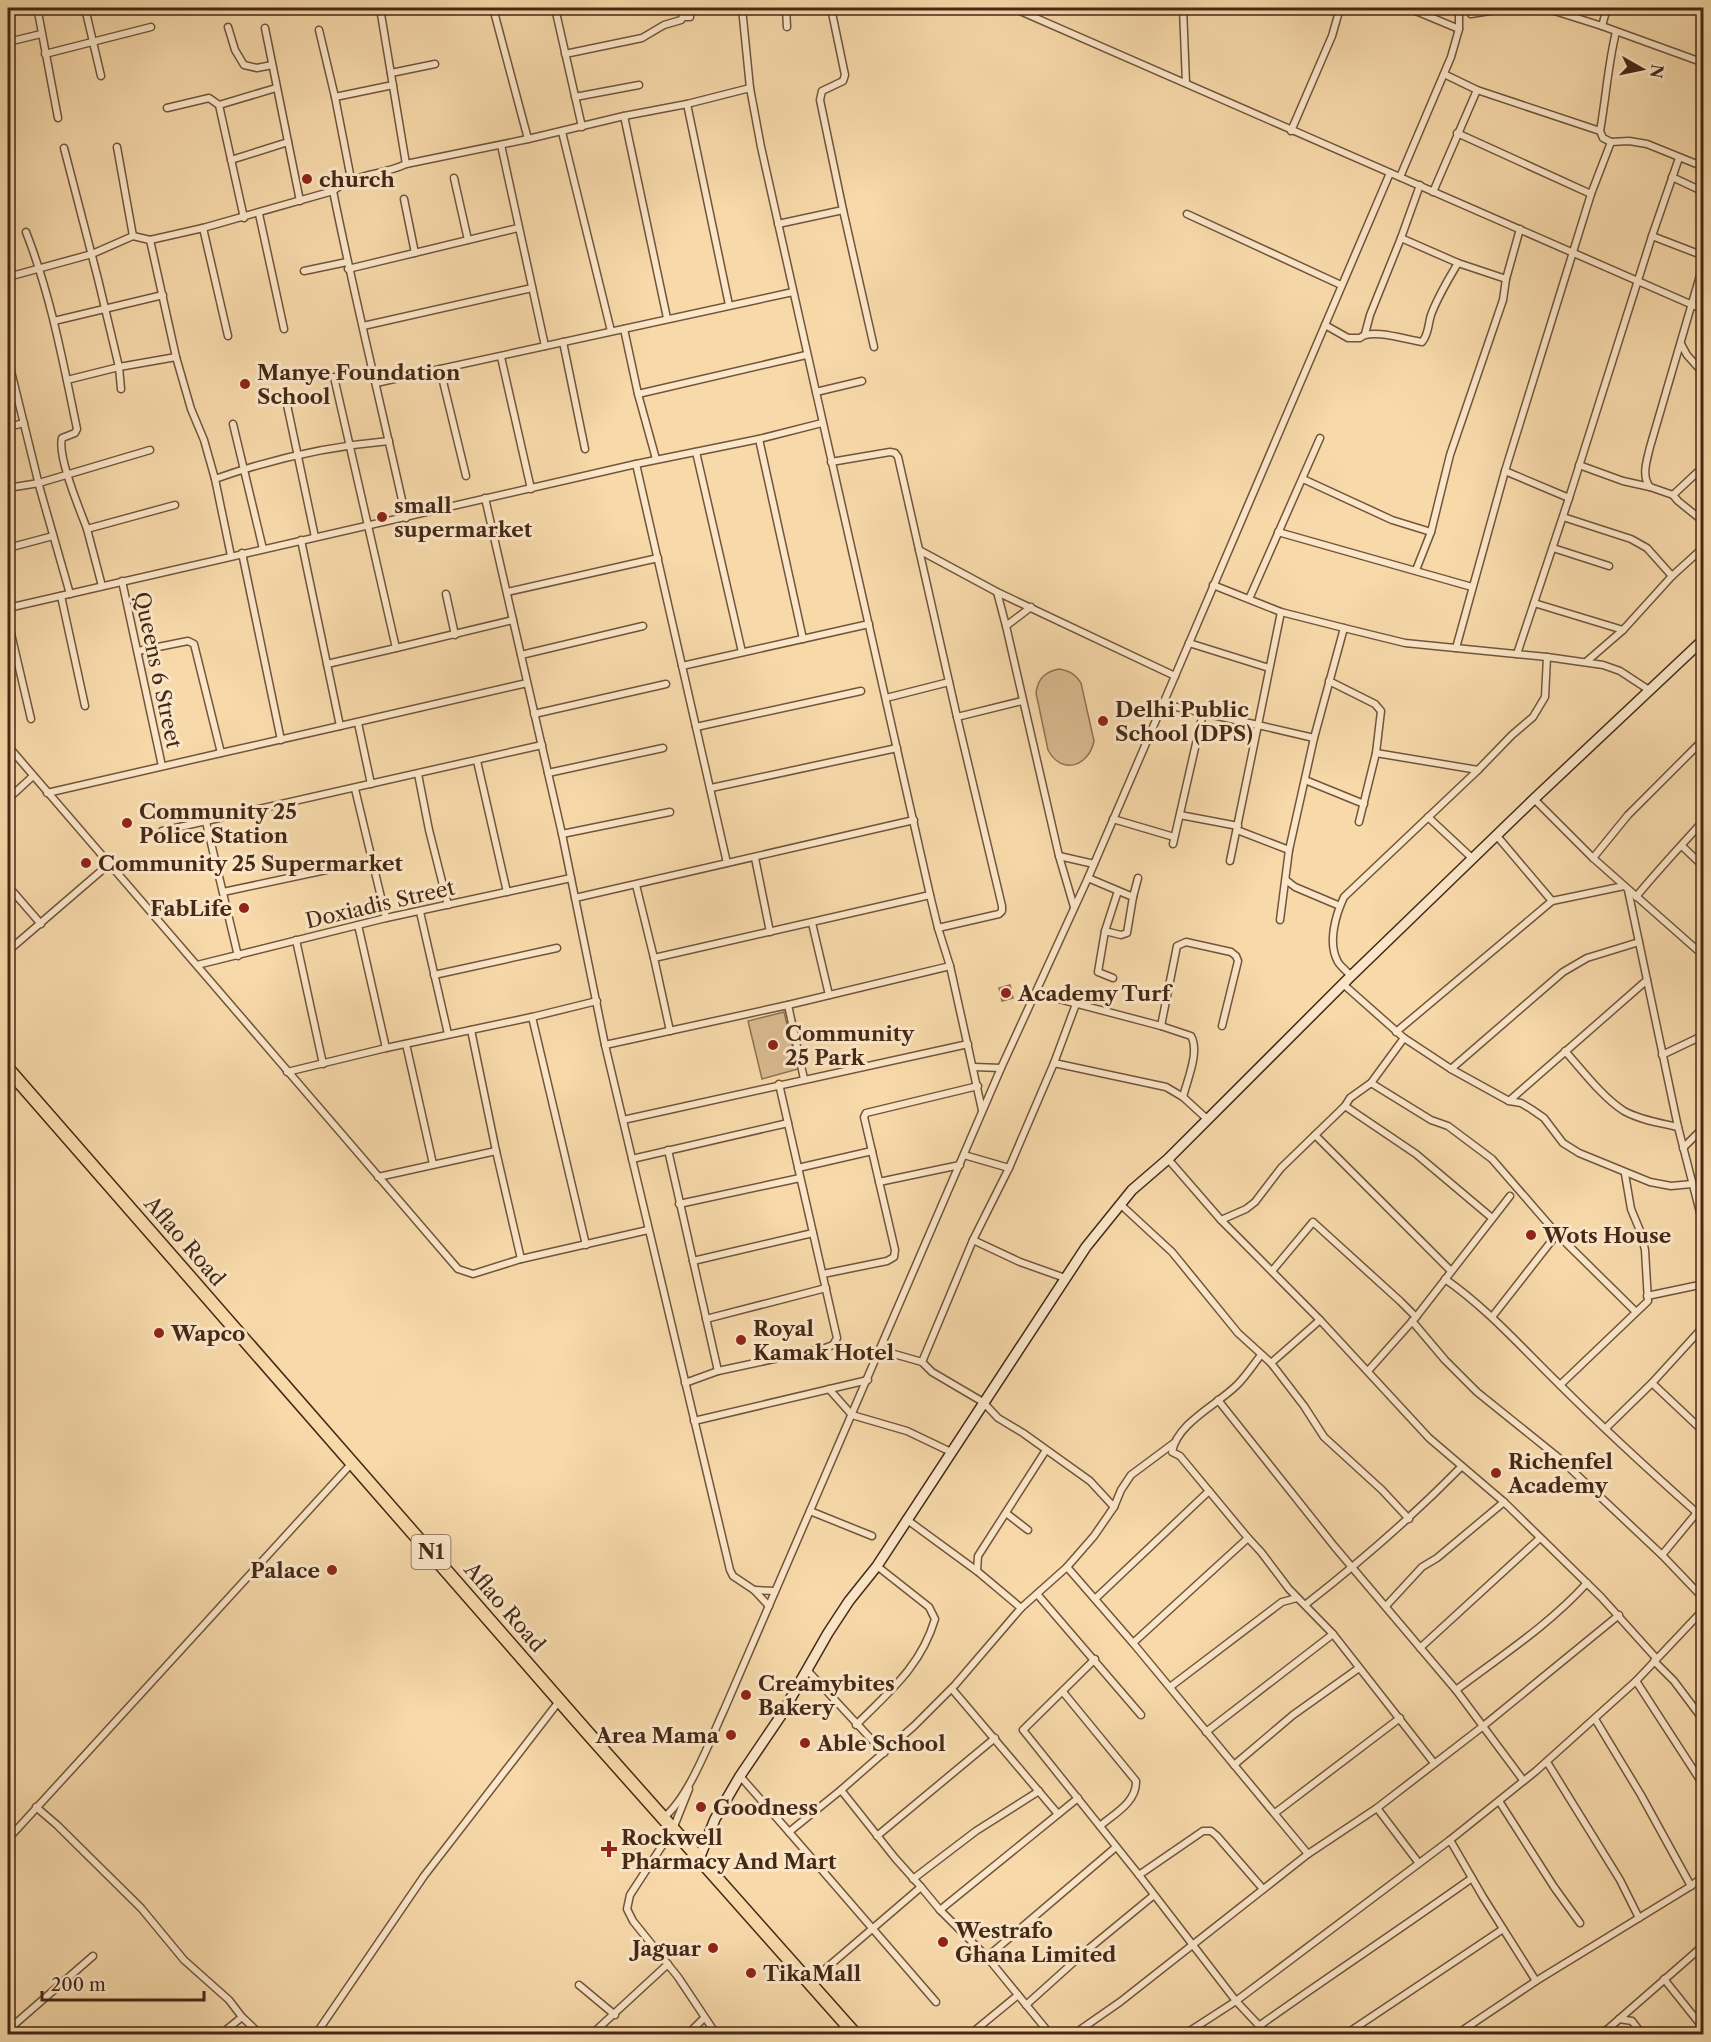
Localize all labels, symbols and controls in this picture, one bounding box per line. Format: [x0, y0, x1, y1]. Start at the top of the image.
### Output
north arrow [1612, 39, 1672, 99]
text: N [1646, 63, 1668, 80]
place label: church [319, 167, 395, 192]
marker: church [300, 172, 314, 186]
place label: Manye Foundation School [257, 360, 461, 409]
marker: Manye Foundation School [238, 377, 252, 391]
place label: small supermarket [394, 493, 533, 542]
marker: small supermarket [375, 510, 389, 524]
street label: Queens 6 Street [129, 590, 187, 751]
place label: Delhi Public School (DPS) [1115, 697, 1253, 746]
marker: Delhi Public School (DPS) [1096, 714, 1110, 728]
place label: Community 25 Police Station [139, 799, 297, 848]
marker: Community 25 Police Station [120, 816, 134, 830]
place label: Community 25 Supermarket [98, 851, 403, 876]
marker: Community 25 Supermarket [79, 856, 93, 870]
street label: Doxiadis Street [303, 875, 458, 933]
place label: FabLife [150, 896, 232, 921]
marker: FabLife [237, 901, 251, 915]
place label: Academy Turf [1017, 981, 1173, 1006]
marker: Academy Turf [999, 986, 1013, 1000]
place label: Community 25 Park [785, 1021, 915, 1070]
marker: Community 25 Park [766, 1038, 780, 1052]
street label: Aflao Road [139, 1190, 231, 1291]
place label: Wots House [1542, 1223, 1671, 1248]
marker: Wots House [1524, 1228, 1538, 1242]
place label: Royal Kamak Hotel [753, 1316, 894, 1365]
place label: Wapco [170, 1321, 245, 1346]
marker: Wapco [152, 1326, 166, 1340]
marker: Royal Kamak Hotel [734, 1333, 748, 1347]
place label: Richenfel Academy [1507, 1449, 1613, 1498]
marker: Richenfel Academy [1489, 1466, 1503, 1480]
road number: N1 [412, 1535, 450, 1569]
street label: Aflao Road [459, 1556, 551, 1657]
place label: Palace [250, 1558, 320, 1583]
marker: Palace [325, 1563, 339, 1577]
place label: Creamybites Bakery [758, 1671, 895, 1720]
marker: Creamybites Bakery [739, 1688, 753, 1702]
place label: Area Mama [595, 1723, 720, 1748]
marker: Area Mama [724, 1728, 738, 1742]
place label: Able School [816, 1731, 946, 1756]
marker: Able School [798, 1736, 812, 1750]
place label: Goodness [713, 1795, 818, 1820]
marker: Goodness [694, 1800, 708, 1814]
place label: Rockwell Pharmacy And Mart [621, 1825, 837, 1874]
marker: Rockwell Pharmacy And Mart [602, 1842, 616, 1856]
place label: Westrafo Ghana Limited [954, 1918, 1116, 1967]
marker: Westrafo Ghana Limited [936, 1935, 950, 1949]
place label: Jaguar [628, 1936, 702, 1961]
marker: Jaguar [706, 1941, 720, 1955]
place label: TikaMall [763, 1961, 861, 1986]
scale bar [42, 1964, 204, 2002]
marker: TikaMall [744, 1966, 758, 1980]
text: 200 m [51, 1974, 106, 1996]

